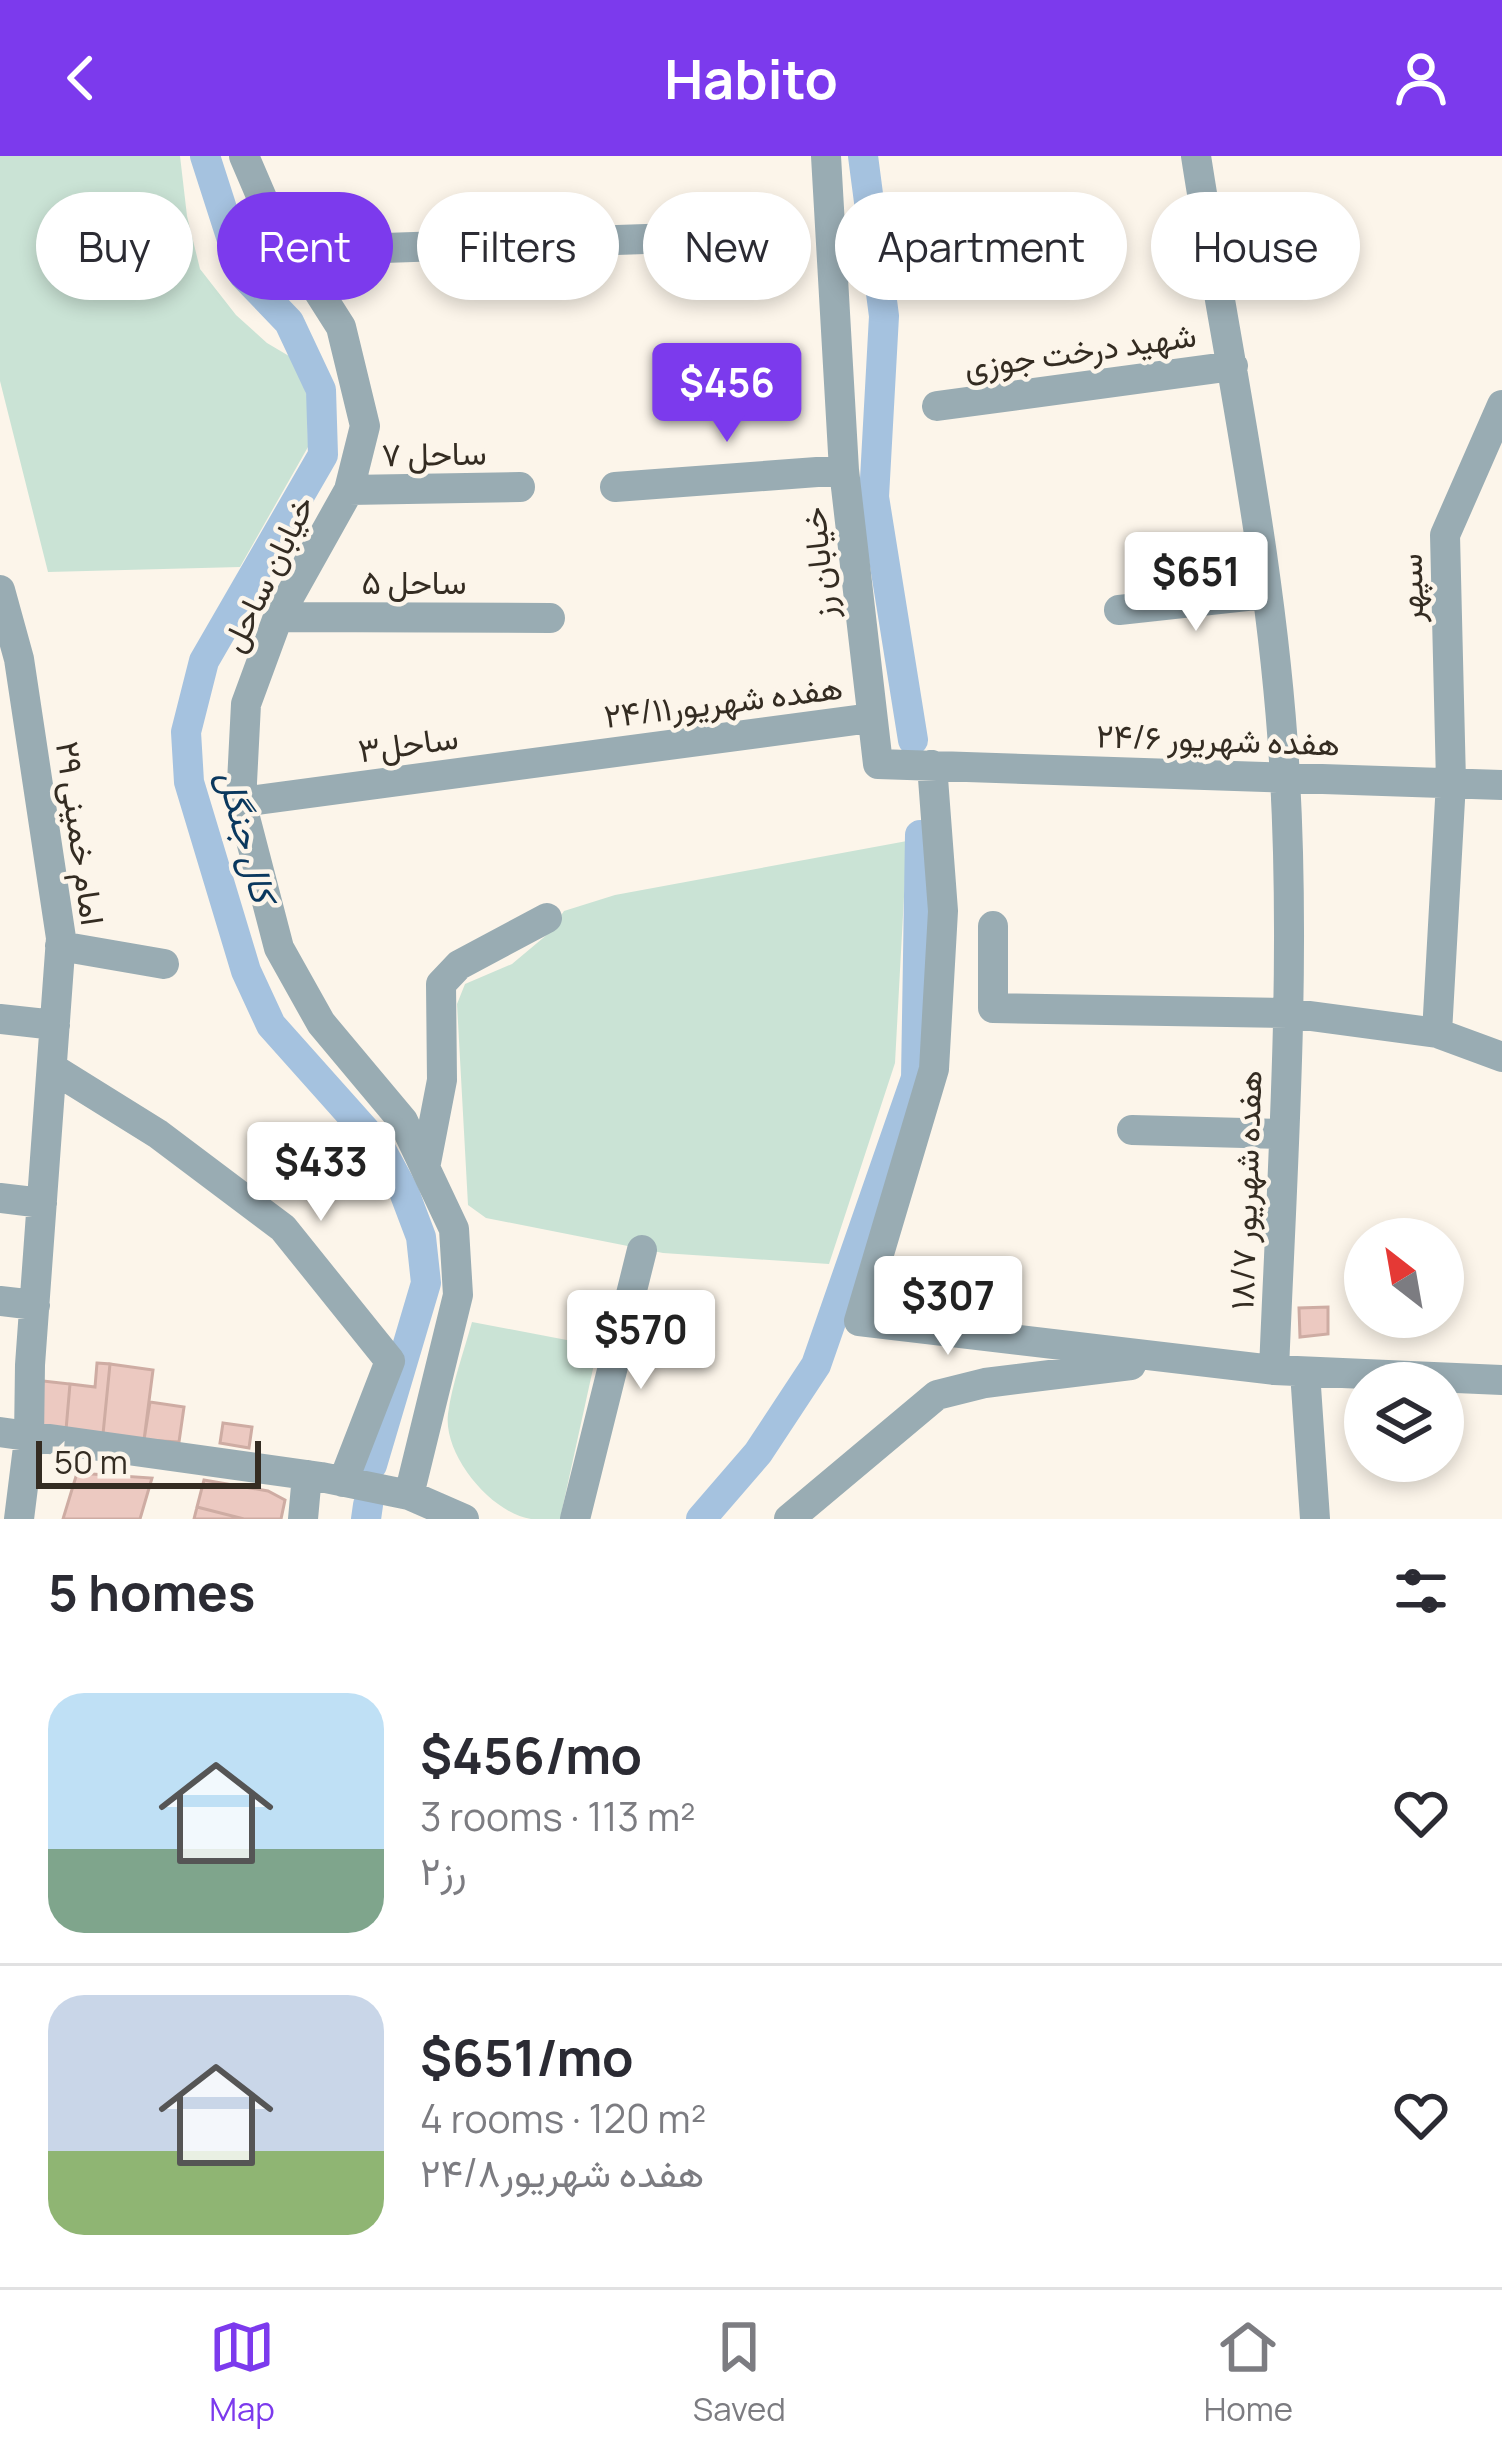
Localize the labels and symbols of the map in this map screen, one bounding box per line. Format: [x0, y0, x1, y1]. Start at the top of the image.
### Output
street label: شهید درخت جوزی [961, 311, 1199, 389]
pin: $456 [656, 343, 798, 445]
street label: ساحل ۷ [381, 430, 487, 476]
street label: خیابان ساحل [210, 487, 324, 659]
street label: خیابان رز [790, 505, 846, 622]
pin: $651 [1125, 532, 1267, 634]
street label: سپهر [1387, 553, 1434, 624]
street label: ساحل ۵ [362, 559, 466, 604]
street label: هفده شهریور۲۴/۱۱ [601, 664, 845, 738]
street label: هفده شهریور ۲۴/۶ [1095, 712, 1341, 766]
street label: ساحل۳ [355, 714, 461, 772]
street label: امام خمینی ۲۹ [46, 738, 116, 928]
water label: کال جنگل [207, 765, 291, 913]
street label: هفده شهریور ۱۸/۷ [1218, 1069, 1272, 1311]
pin: $433 [250, 1122, 392, 1224]
north arrow [1344, 1218, 1464, 1338]
pin: $307 [877, 1256, 1019, 1358]
pin: $570 [570, 1290, 712, 1392]
scale bar [36, 1435, 261, 1488]

